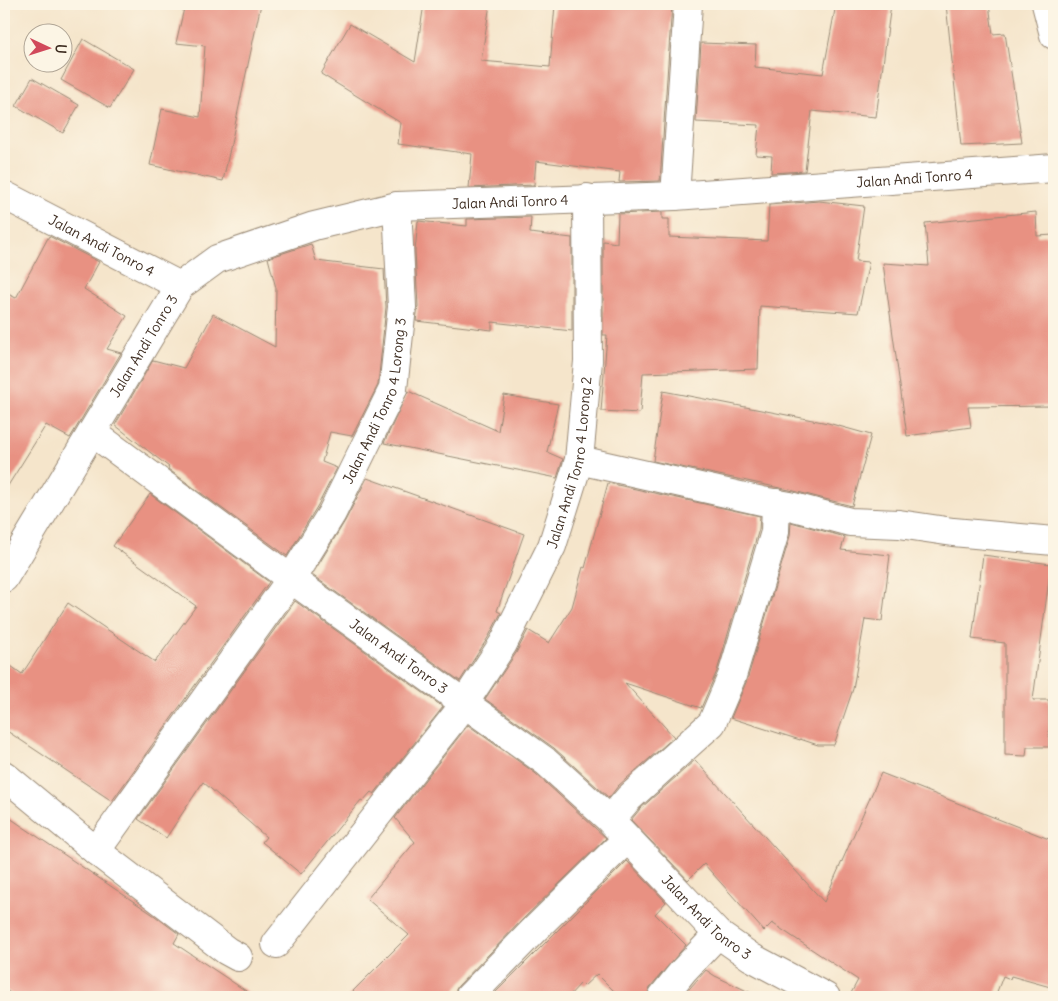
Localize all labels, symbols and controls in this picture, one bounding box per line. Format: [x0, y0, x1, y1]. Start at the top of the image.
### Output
north arrow [22, 22, 72, 72]
text: U [52, 44, 70, 54]
street label: Jalan Andi Tonro 4 [855, 165, 973, 192]
street label: Jalan Andi Tonro 4 [451, 191, 569, 213]
street label: Jalan Andi Tonro 4 [46, 211, 158, 280]
street label: Jalan Andi Tonro 3 [106, 291, 182, 401]
street label: Jalan Andi Tonro 4 Lorong 3 [339, 317, 410, 487]
street label: Jalan Andi Tonro 4 Lorong 2 [543, 375, 596, 551]
street label: Jalan Andi Tonro 3 [346, 615, 451, 698]
street label: Jalan Andi Tonro 3 [658, 871, 755, 964]

